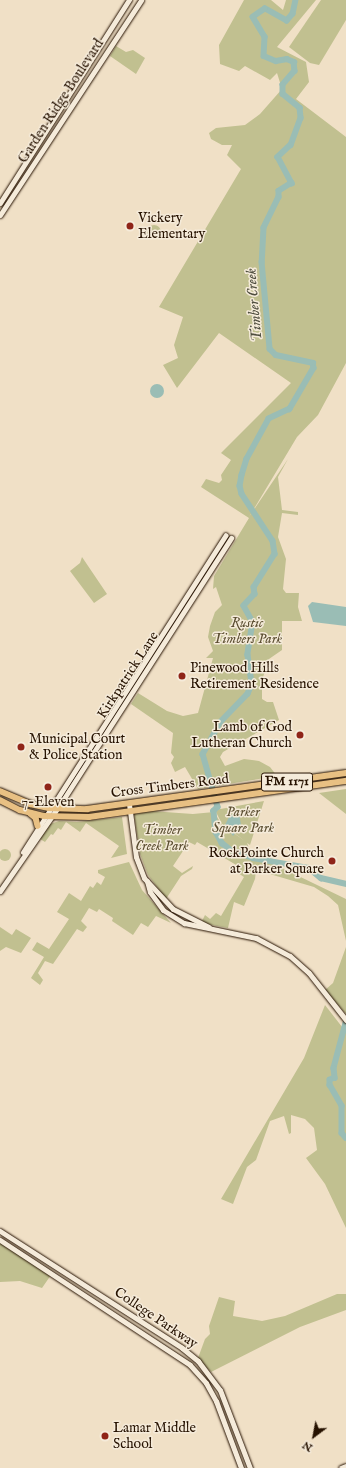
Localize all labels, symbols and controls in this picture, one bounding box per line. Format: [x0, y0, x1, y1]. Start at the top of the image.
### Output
street label: Garden Ridge Boulevard [15, 36, 107, 166]
place label: Vickery Elementary [138, 210, 205, 242]
marker: Vickery Elementary [125, 221, 135, 231]
water label: Timber Creek [242, 268, 266, 342]
park label: Rustic Timbers Park [212, 615, 282, 648]
street label: Kirkpatrick Lane [94, 628, 162, 722]
place label: Pinewood Hills Retirement Residence [190, 660, 319, 692]
marker: Pinewood Hills Retirement Residence [177, 671, 187, 681]
place label: Lamb of God Lutheran Church [191, 719, 292, 752]
marker: Lamb of God Lutheran Church [295, 730, 305, 740]
place label: Municipal Court & Police Station [29, 731, 125, 764]
marker: Municipal Court & Police Station [16, 742, 26, 752]
street label: Cross Timbers Road [110, 770, 230, 802]
road number: FM 1171 [261, 771, 313, 793]
marker: 7-Eleven [43, 782, 53, 792]
place label: 7-Eleven [22, 794, 74, 810]
park label: Parker Square Park [212, 804, 274, 836]
park label: Timber Creek Park [135, 822, 189, 854]
place label: RockPointe Church at Parker Square [208, 845, 324, 878]
marker: RockPointe Church at Parker Square [327, 856, 337, 866]
street label: College Parkway [111, 1284, 201, 1352]
north arrow [294, 1416, 334, 1456]
place label: Lamar Middle School [113, 1420, 196, 1452]
marker: Lamar Middle School [100, 1431, 110, 1441]
text: N [300, 1438, 315, 1455]

